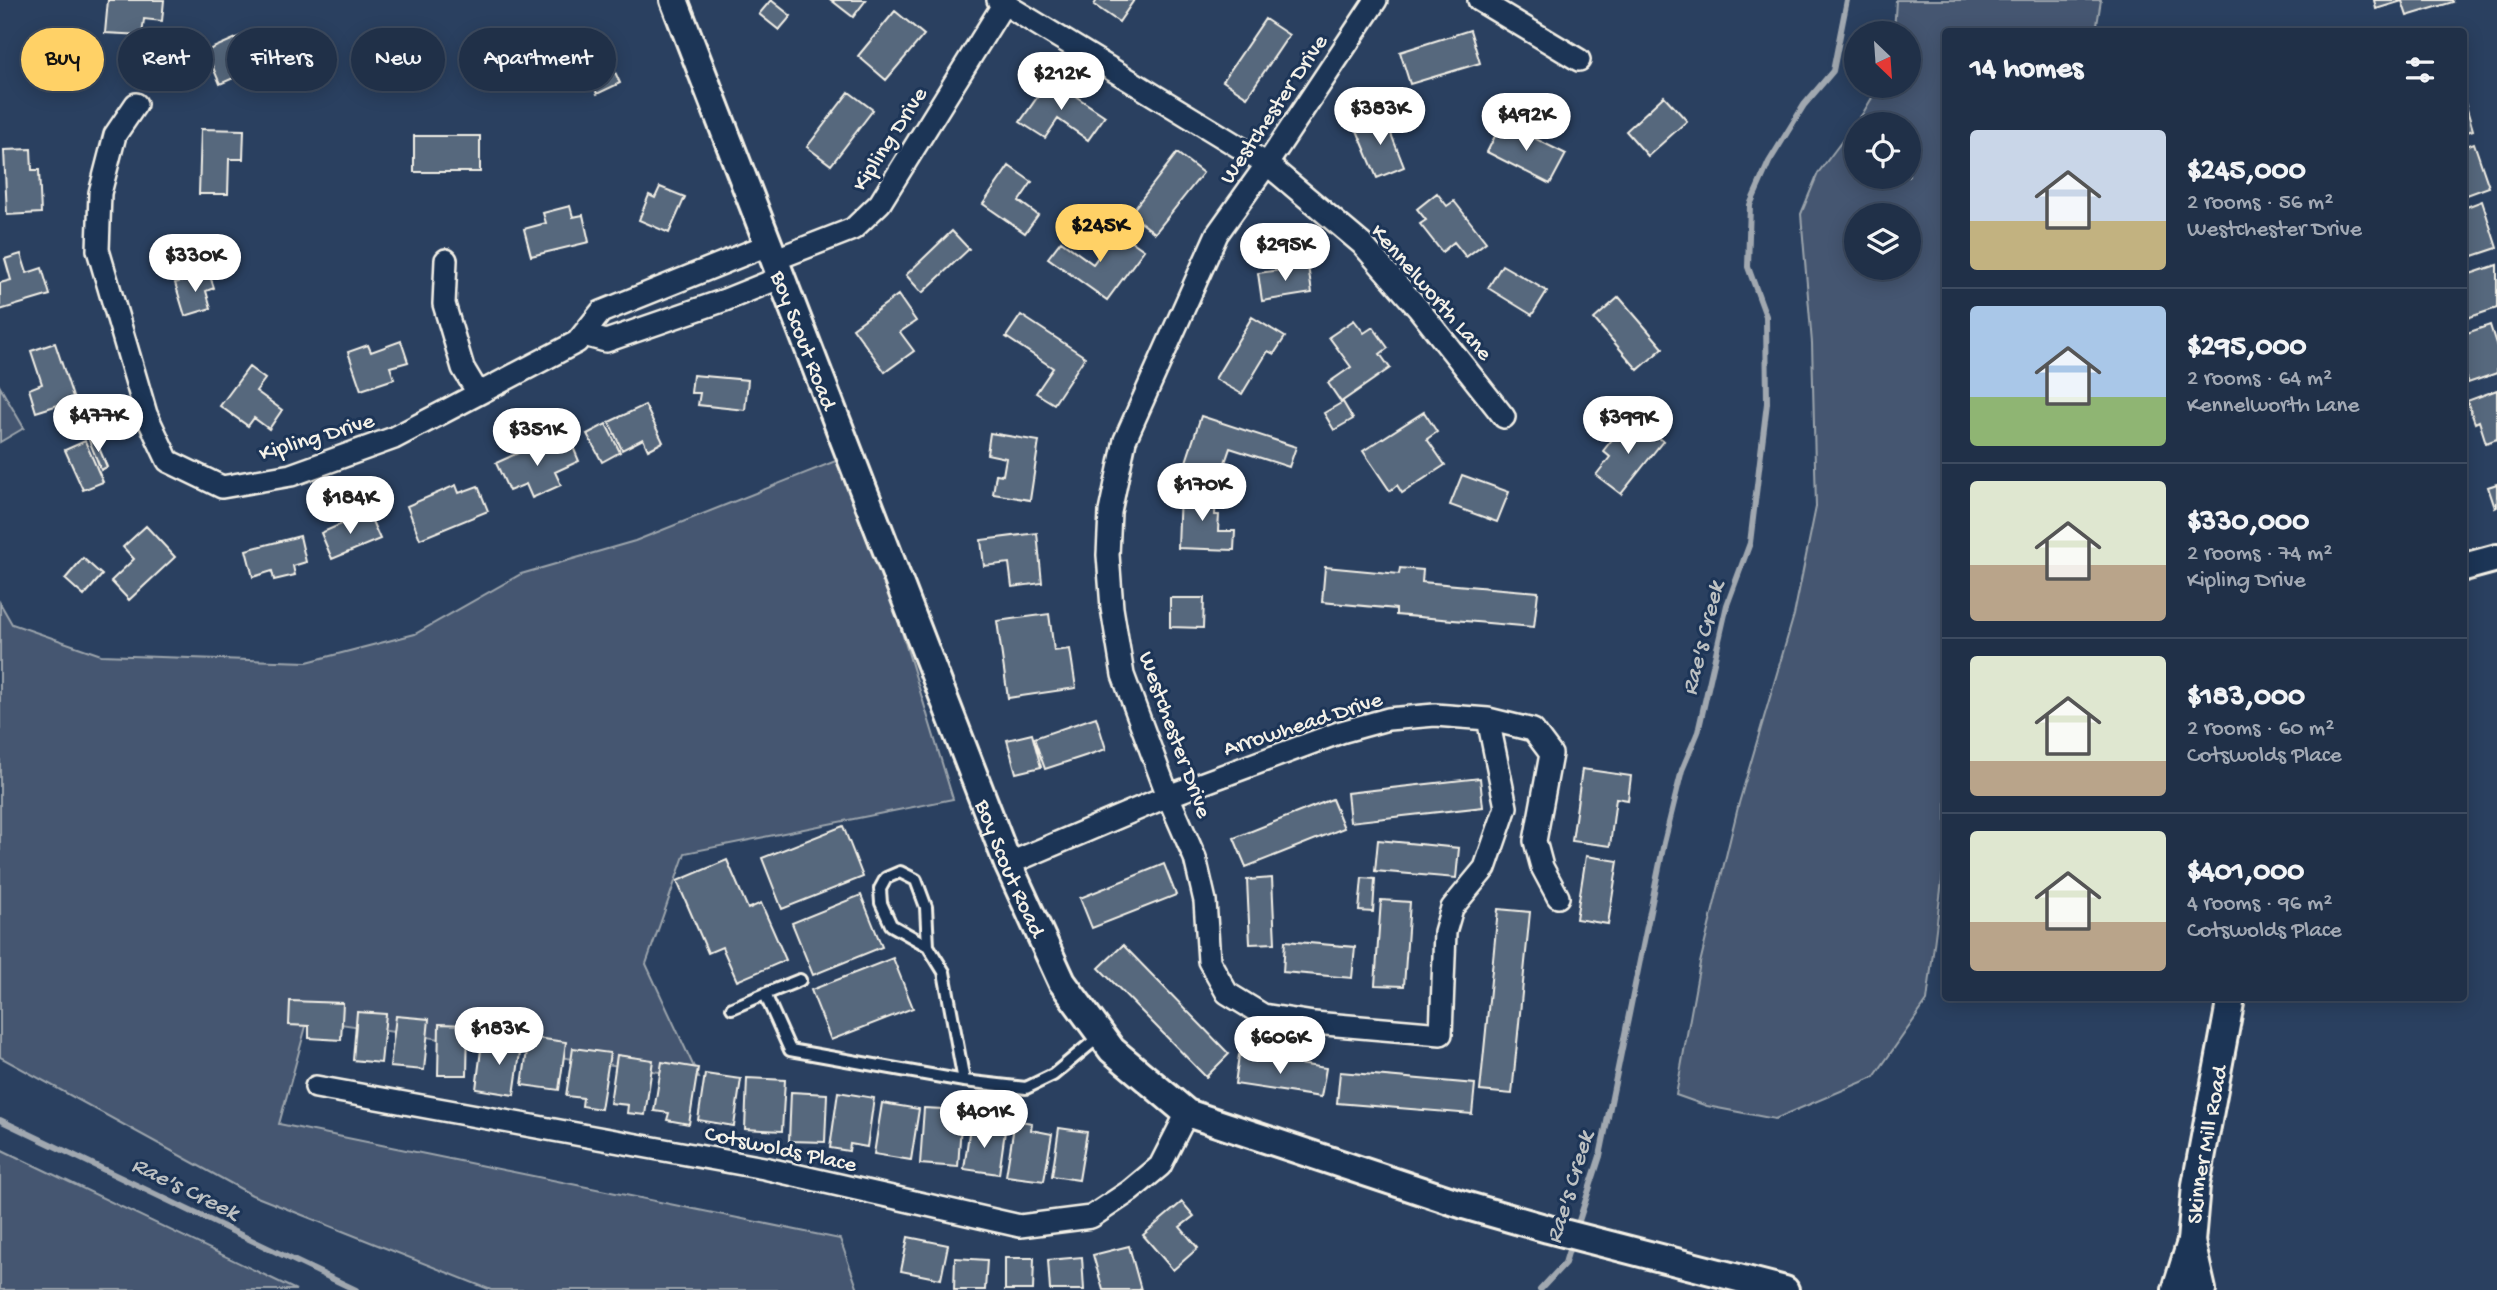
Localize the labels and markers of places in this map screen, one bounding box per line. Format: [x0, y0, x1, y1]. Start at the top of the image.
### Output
pin: $212K [1012, 52, 1110, 112]
pin: $383K [1331, 88, 1429, 147]
pin: $492K [1477, 94, 1575, 153]
pin: $245K [1051, 204, 1149, 264]
pin: $295K [1236, 224, 1334, 283]
pin: $330K [146, 234, 244, 294]
pin: $477K [49, 394, 147, 454]
pin: $399K [1579, 396, 1677, 456]
pin: $351K [488, 408, 586, 468]
pin: $170K [1153, 463, 1251, 523]
pin: $184K [301, 476, 399, 536]
pin: $183K [450, 1007, 548, 1067]
pin: $606K [1231, 1016, 1329, 1076]
pin: $401K [935, 1090, 1033, 1150]

